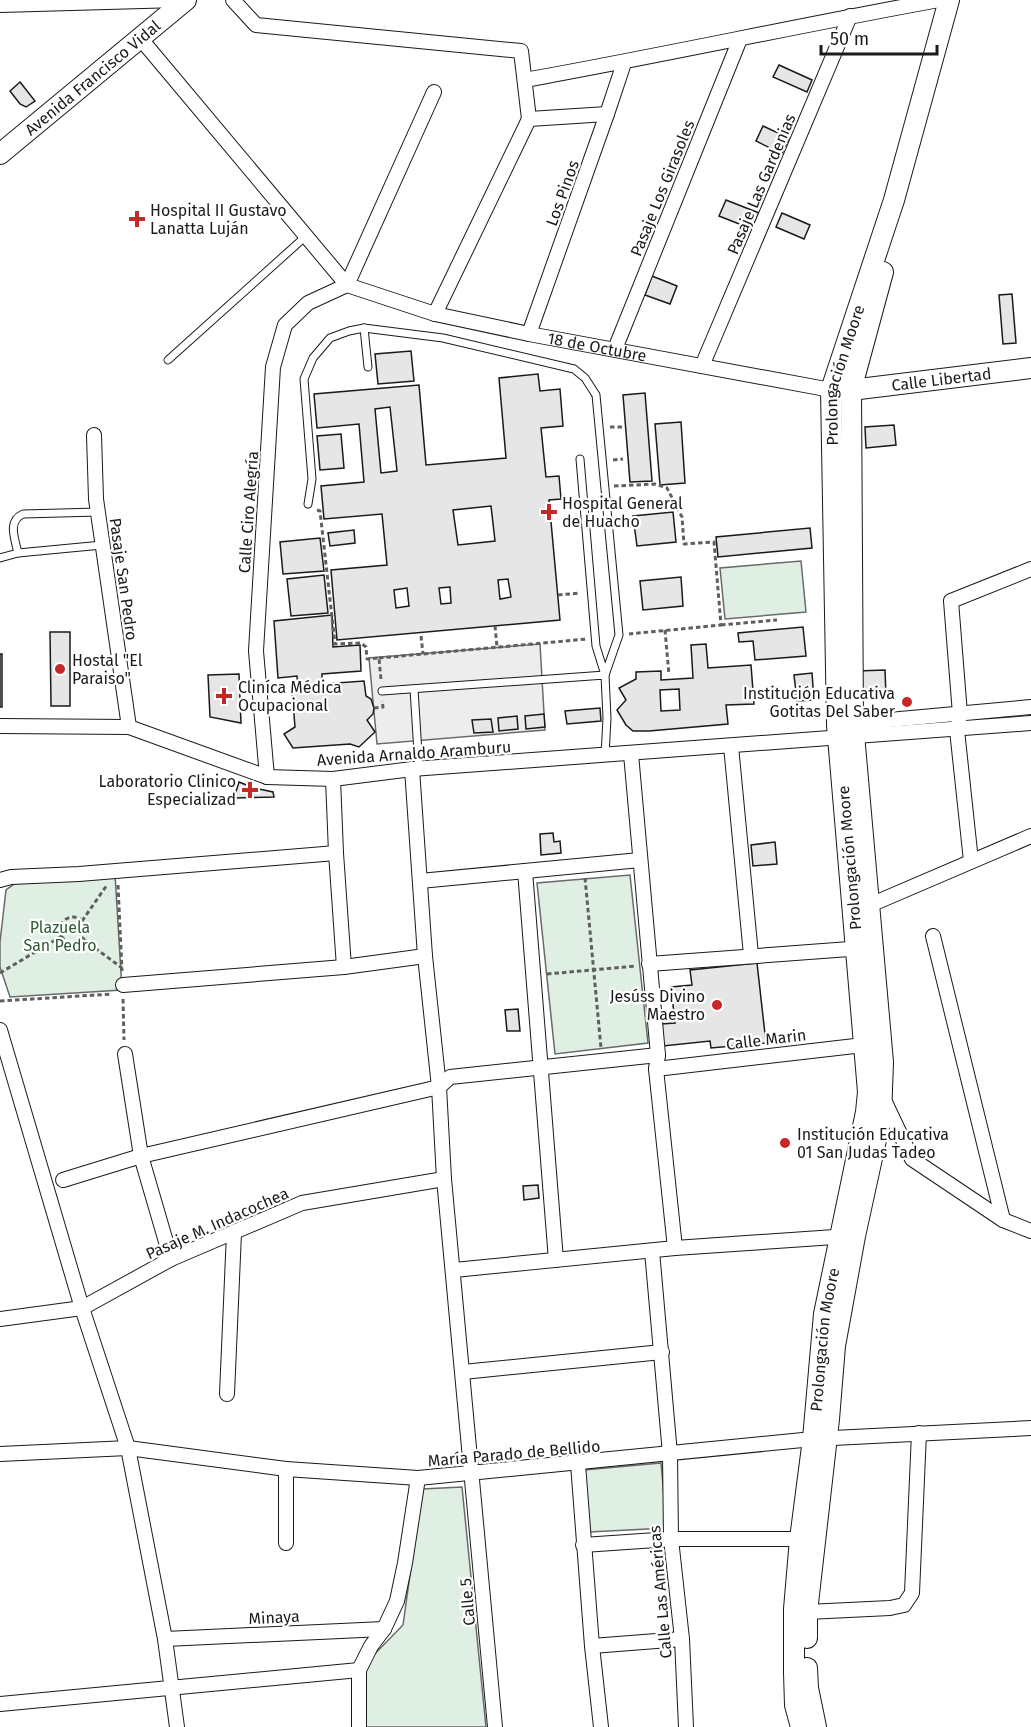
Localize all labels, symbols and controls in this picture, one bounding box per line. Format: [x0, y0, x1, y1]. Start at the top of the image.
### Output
street label: Avenida Francisco Vidal [21, 16, 165, 139]
scale bar [821, 18, 936, 56]
text: 50 m [830, 28, 869, 50]
street label: Pasaje Las Gardenias [723, 111, 800, 257]
street label: Pasaje Los Girasoles [626, 117, 698, 259]
street label: Los Pinos [542, 158, 583, 229]
place label: Hospital II Gustavo Lanatta Luján [150, 201, 287, 238]
marker: Hospital II Gustavo Lanatta Luján [128, 210, 146, 228]
street label: Prolongación Moore [822, 302, 869, 446]
street label: 18 de Octubre [546, 329, 648, 366]
street label: Calle Libertad [890, 364, 992, 395]
street label: Calle Ciro Alegría [235, 450, 262, 574]
place label: Hospital General de Huacho [562, 494, 683, 531]
marker: Hospital General de Huacho [540, 503, 558, 521]
street label: Pasaje San Pedro [106, 517, 142, 642]
place label: Hostal "El Paraiso" [72, 651, 143, 688]
marker: Hostal "El Paraiso" [53, 662, 67, 676]
place label: Cliníca Médica Ocupacional [238, 678, 342, 715]
place label: Institución Educativa Gotitas Del Saber [743, 684, 896, 721]
marker: Cliníca Médica Ocupacional [215, 687, 233, 705]
marker: Institución Educativa Gotitas Del Saber [900, 695, 914, 709]
street label: Avenida Arnaldo Aramburu [316, 737, 512, 770]
place label: Laboratorio Clinico Especializad [99, 772, 236, 809]
marker: Laboratorio Clinico Especializad [241, 781, 259, 799]
street label: Prolongación Moore [834, 785, 865, 931]
park label: Plazuela San Pedro [23, 918, 97, 955]
place label: Jesúss Divino Maestro [610, 987, 705, 1024]
marker: Jesúss Divino Maestro [710, 998, 724, 1012]
street label: Calle Marin [725, 1025, 807, 1054]
place label: Institución Educativa 01 San Judas Tadeo [797, 1125, 949, 1162]
marker: Institución Educativa 01 San Judas Tadeo [778, 1136, 792, 1150]
street label: Pasaje M. Indacochea [143, 1183, 291, 1263]
street label: Prolongación Moore [806, 1266, 843, 1412]
street label: María Parado de Bellido [427, 1436, 601, 1471]
street label: Calle Las Américas [645, 1525, 676, 1659]
street label: Calle 5 [456, 1577, 479, 1627]
street label: Minaya [248, 1607, 300, 1628]

